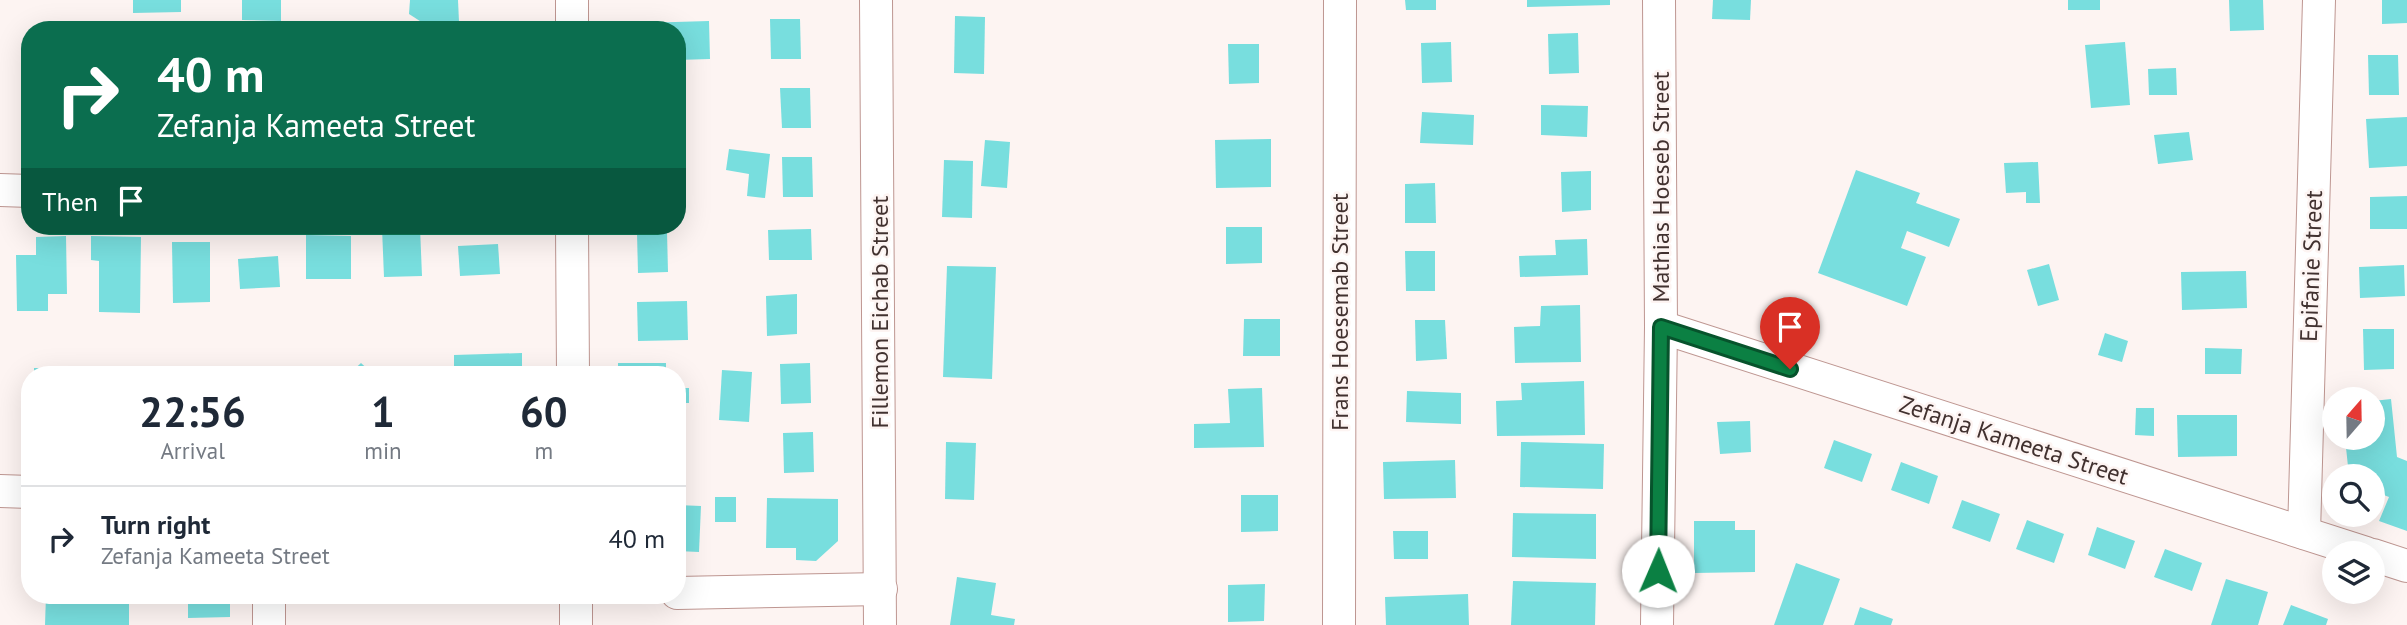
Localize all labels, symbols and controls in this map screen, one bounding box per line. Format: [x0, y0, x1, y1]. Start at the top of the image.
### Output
text: 40 m [157, 42, 264, 106]
icon: right [42, 49, 133, 140]
street label: Mathias Hoeseb Street [1645, 71, 1676, 303]
text: Zefanja Kameeta Street [157, 104, 475, 146]
icon: arrive [112, 182, 150, 220]
text: Then [42, 185, 98, 218]
street label: Epifanie Street [2293, 190, 2329, 342]
street label: Frans Hoesemab Street [1324, 193, 1355, 431]
street label: Fillemon Eichab Street [864, 196, 895, 428]
pin [1760, 297, 1820, 369]
icon: arrive [1771, 308, 1809, 346]
text: 22:56 [139, 384, 246, 439]
text: 1 [371, 384, 395, 439]
text: 60 [520, 384, 568, 439]
north arrow [2322, 387, 2385, 450]
map controls [2322, 387, 2385, 604]
street label: Zefanja Kameeta Street [1896, 388, 2132, 492]
text: Arrival [160, 436, 225, 465]
text: min [364, 436, 402, 465]
text: m [534, 436, 553, 465]
button: search [2322, 464, 2385, 527]
text: Turn right [101, 508, 210, 541]
icon: right [42, 520, 80, 558]
text: 40 m [609, 522, 665, 555]
position arrow [1621, 534, 1695, 608]
text: Zefanja Kameeta Street [101, 541, 330, 570]
button: layers [2322, 541, 2385, 604]

